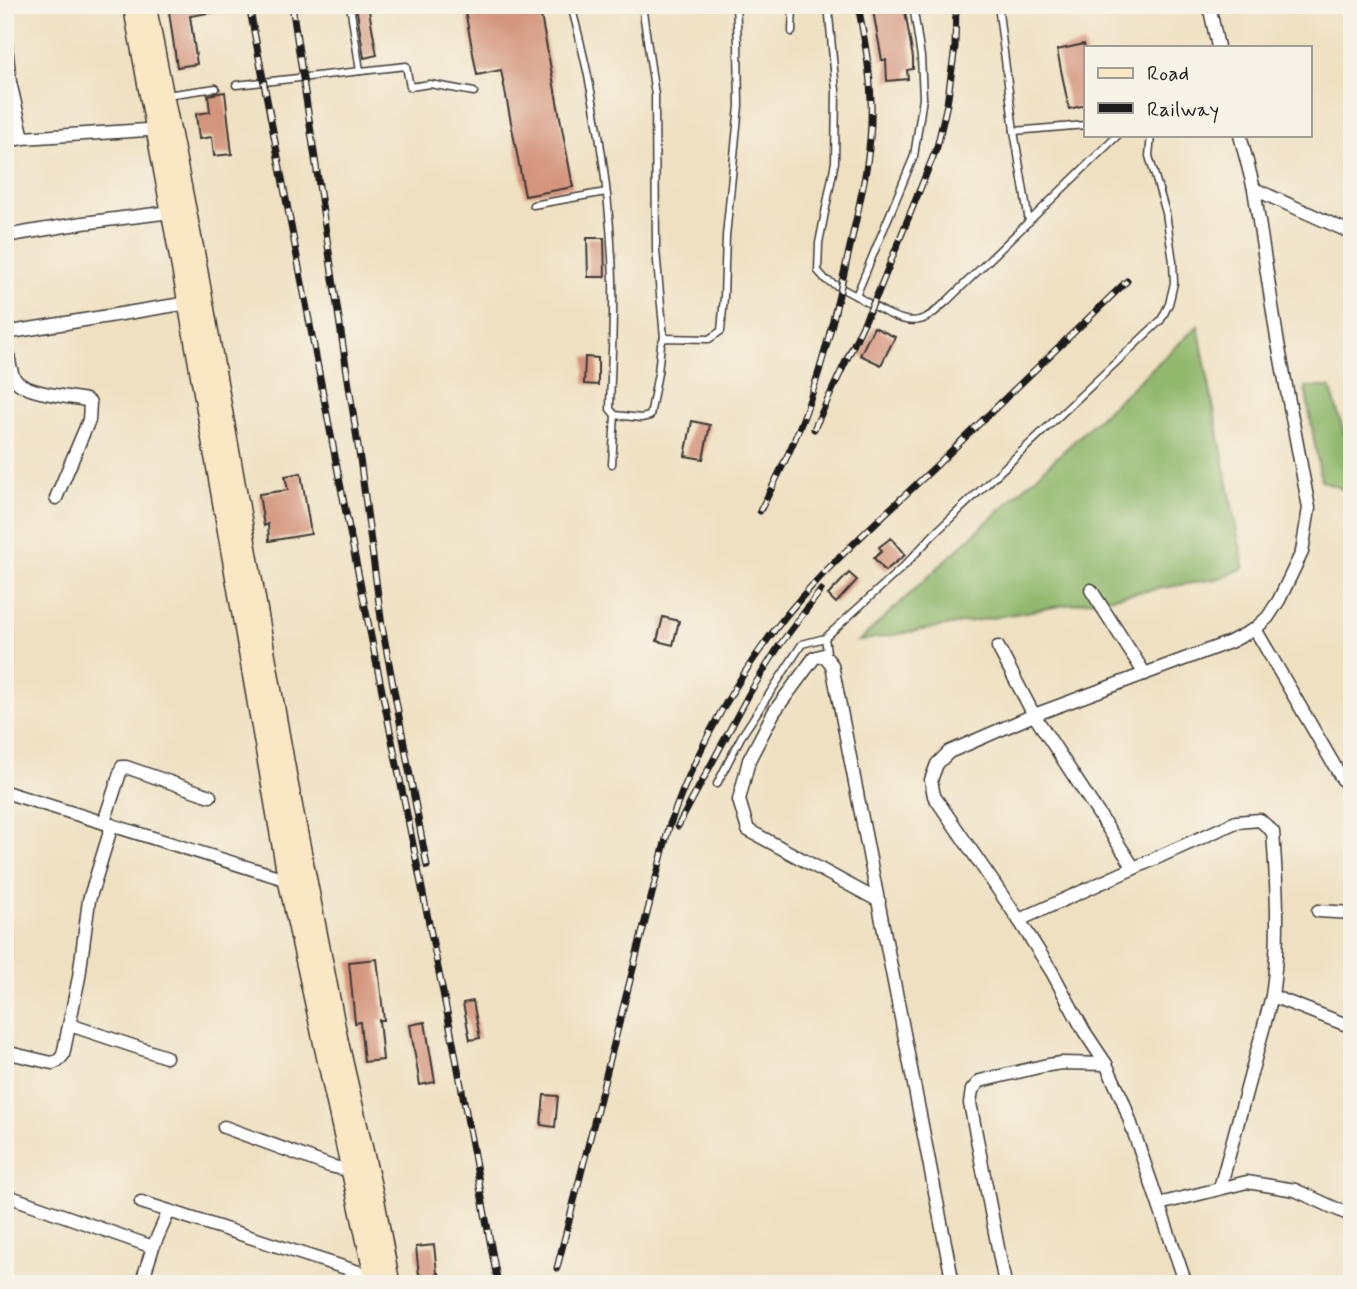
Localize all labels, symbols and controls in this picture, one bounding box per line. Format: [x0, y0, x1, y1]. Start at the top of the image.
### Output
legend [1084, 46, 1312, 136]
text: Road [1147, 60, 1189, 88]
text: Railway [1147, 96, 1219, 124]

